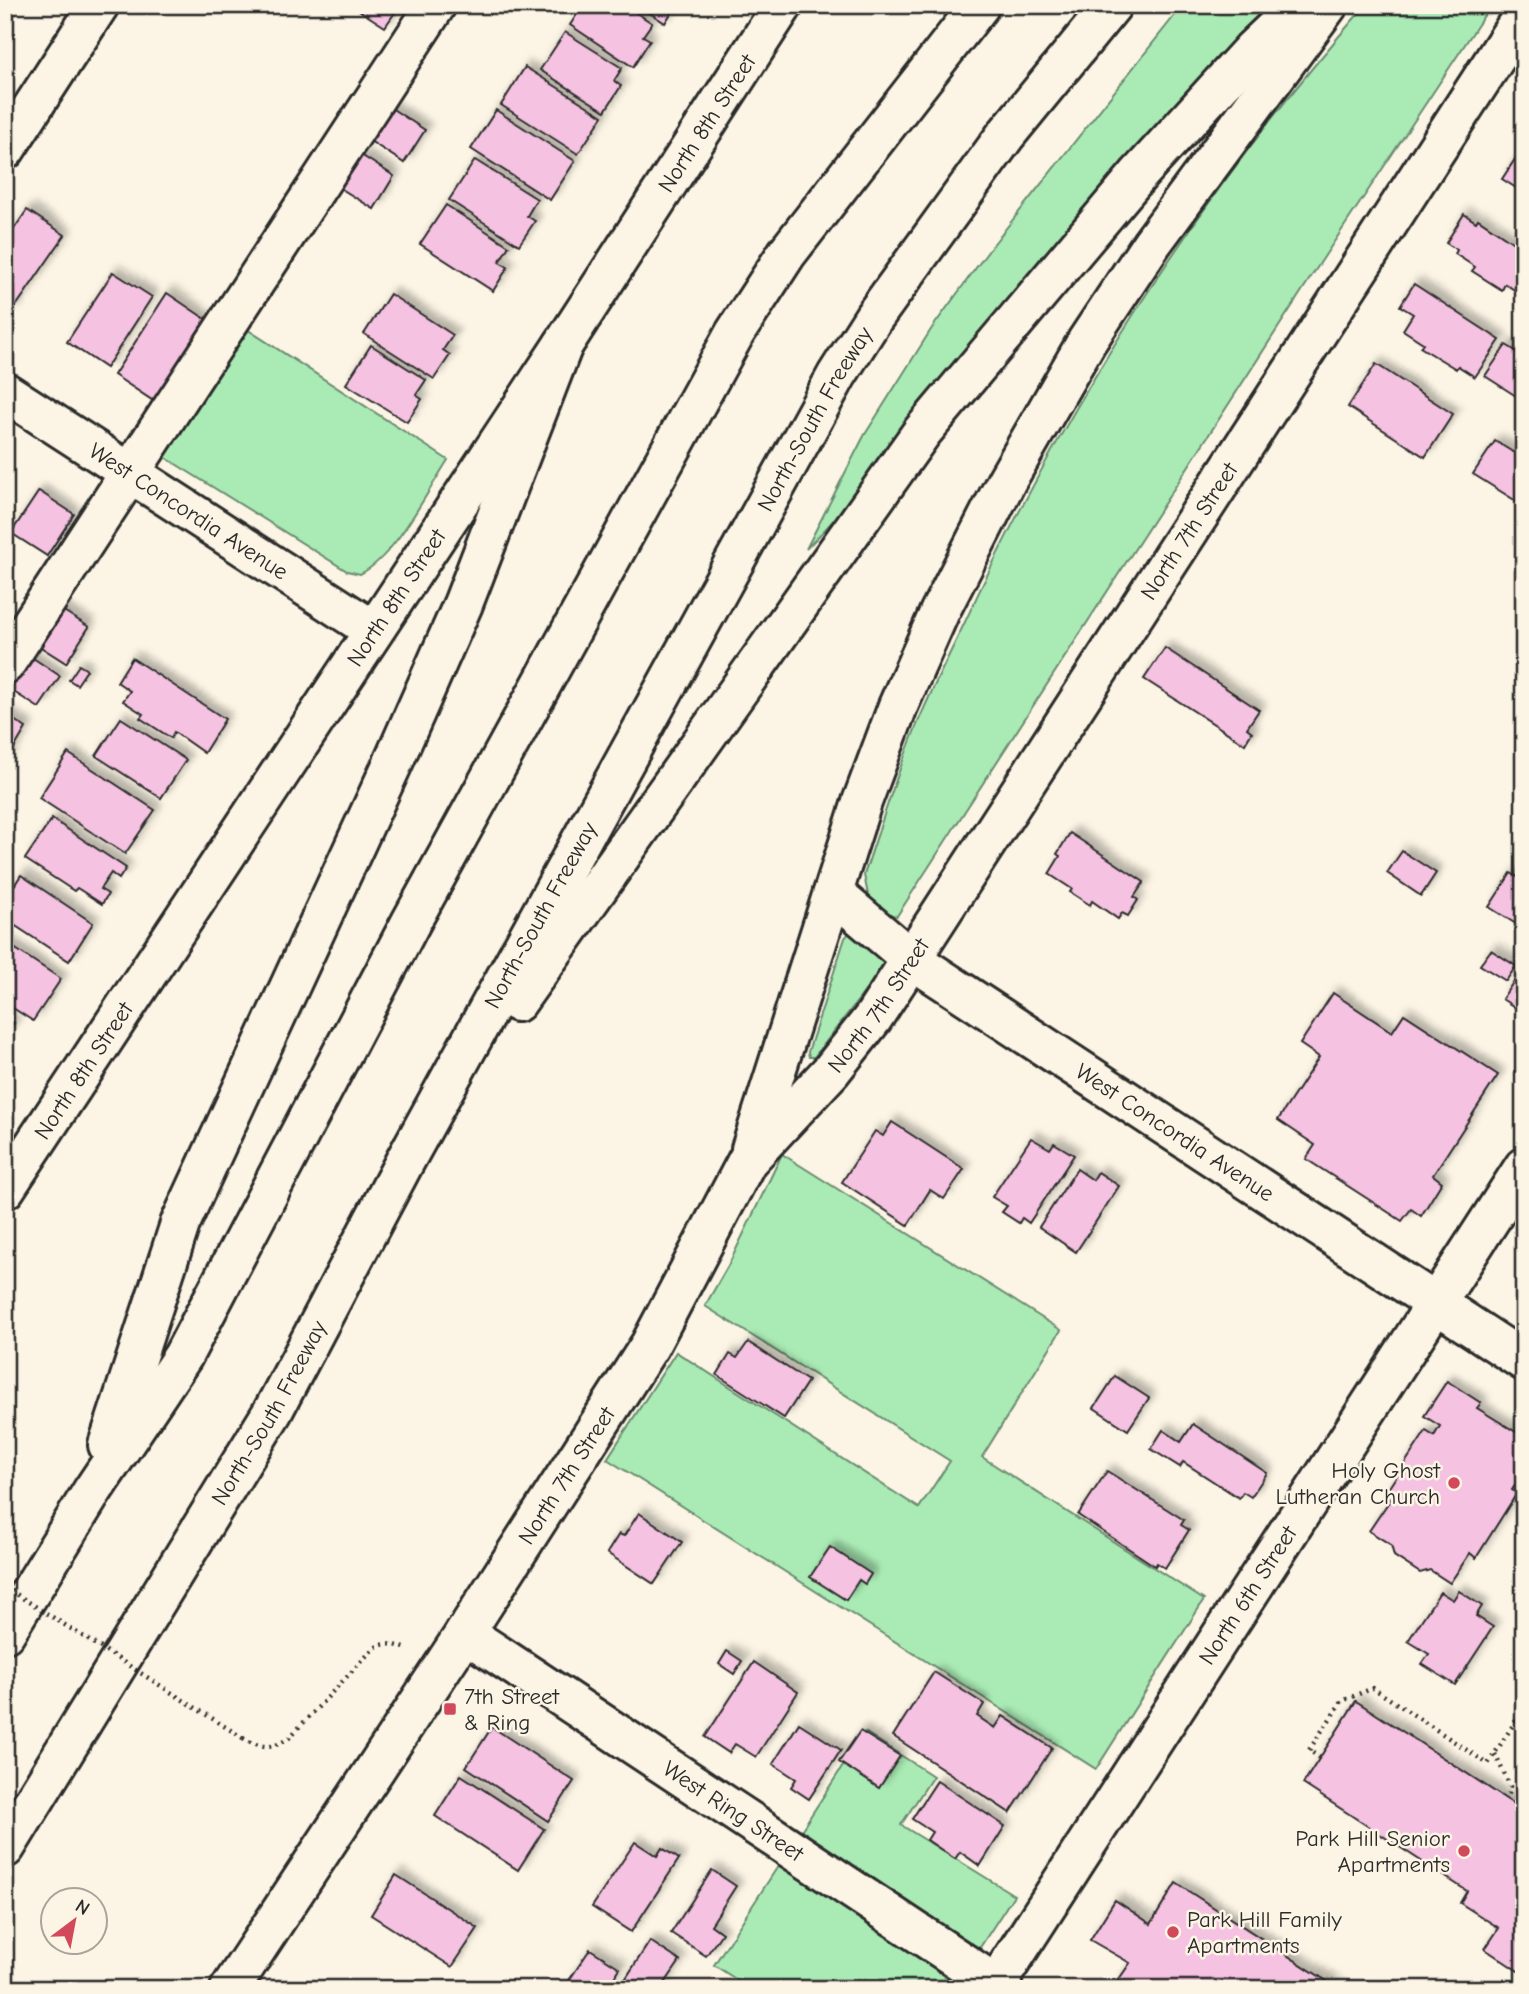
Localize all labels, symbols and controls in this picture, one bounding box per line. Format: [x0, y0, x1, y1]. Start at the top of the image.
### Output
street label: North 8th Street [652, 48, 762, 197]
street label: North-South Freeway [751, 321, 878, 516]
street label: West Concordia Avenue [84, 437, 293, 585]
street label: North 7th Street [1134, 456, 1244, 605]
street label: North 8th Street [341, 523, 452, 671]
street label: North-South Freeway [478, 817, 603, 1013]
street label: North 7th Street [822, 932, 935, 1078]
street label: North 8th Street [28, 996, 139, 1144]
street label: West Concordia Avenue [1071, 1057, 1279, 1207]
street label: North-South Freeway [205, 1315, 332, 1510]
street label: North 7th Street [512, 1400, 621, 1549]
place label: Holy Ghost Lutheran Church [1276, 1457, 1441, 1510]
marker: Holy Ghost Lutheran Church [1446, 1475, 1462, 1491]
street label: North 6th Street [1193, 1519, 1303, 1669]
place label: 7th Street & Ring [464, 1683, 560, 1736]
marker: 7th Street & Ring [442, 1701, 458, 1717]
street label: West Ring Street [658, 1754, 810, 1868]
place label: Park Hill Senior Apartments [1295, 1825, 1451, 1878]
marker: Park Hill Senior Apartments [1456, 1843, 1472, 1859]
north arrow [38, 1885, 108, 1955]
text: N [71, 1895, 94, 1920]
place label: Park Hill Family Apartments [1187, 1906, 1342, 1959]
marker: Park Hill Family Apartments [1165, 1924, 1181, 1940]

